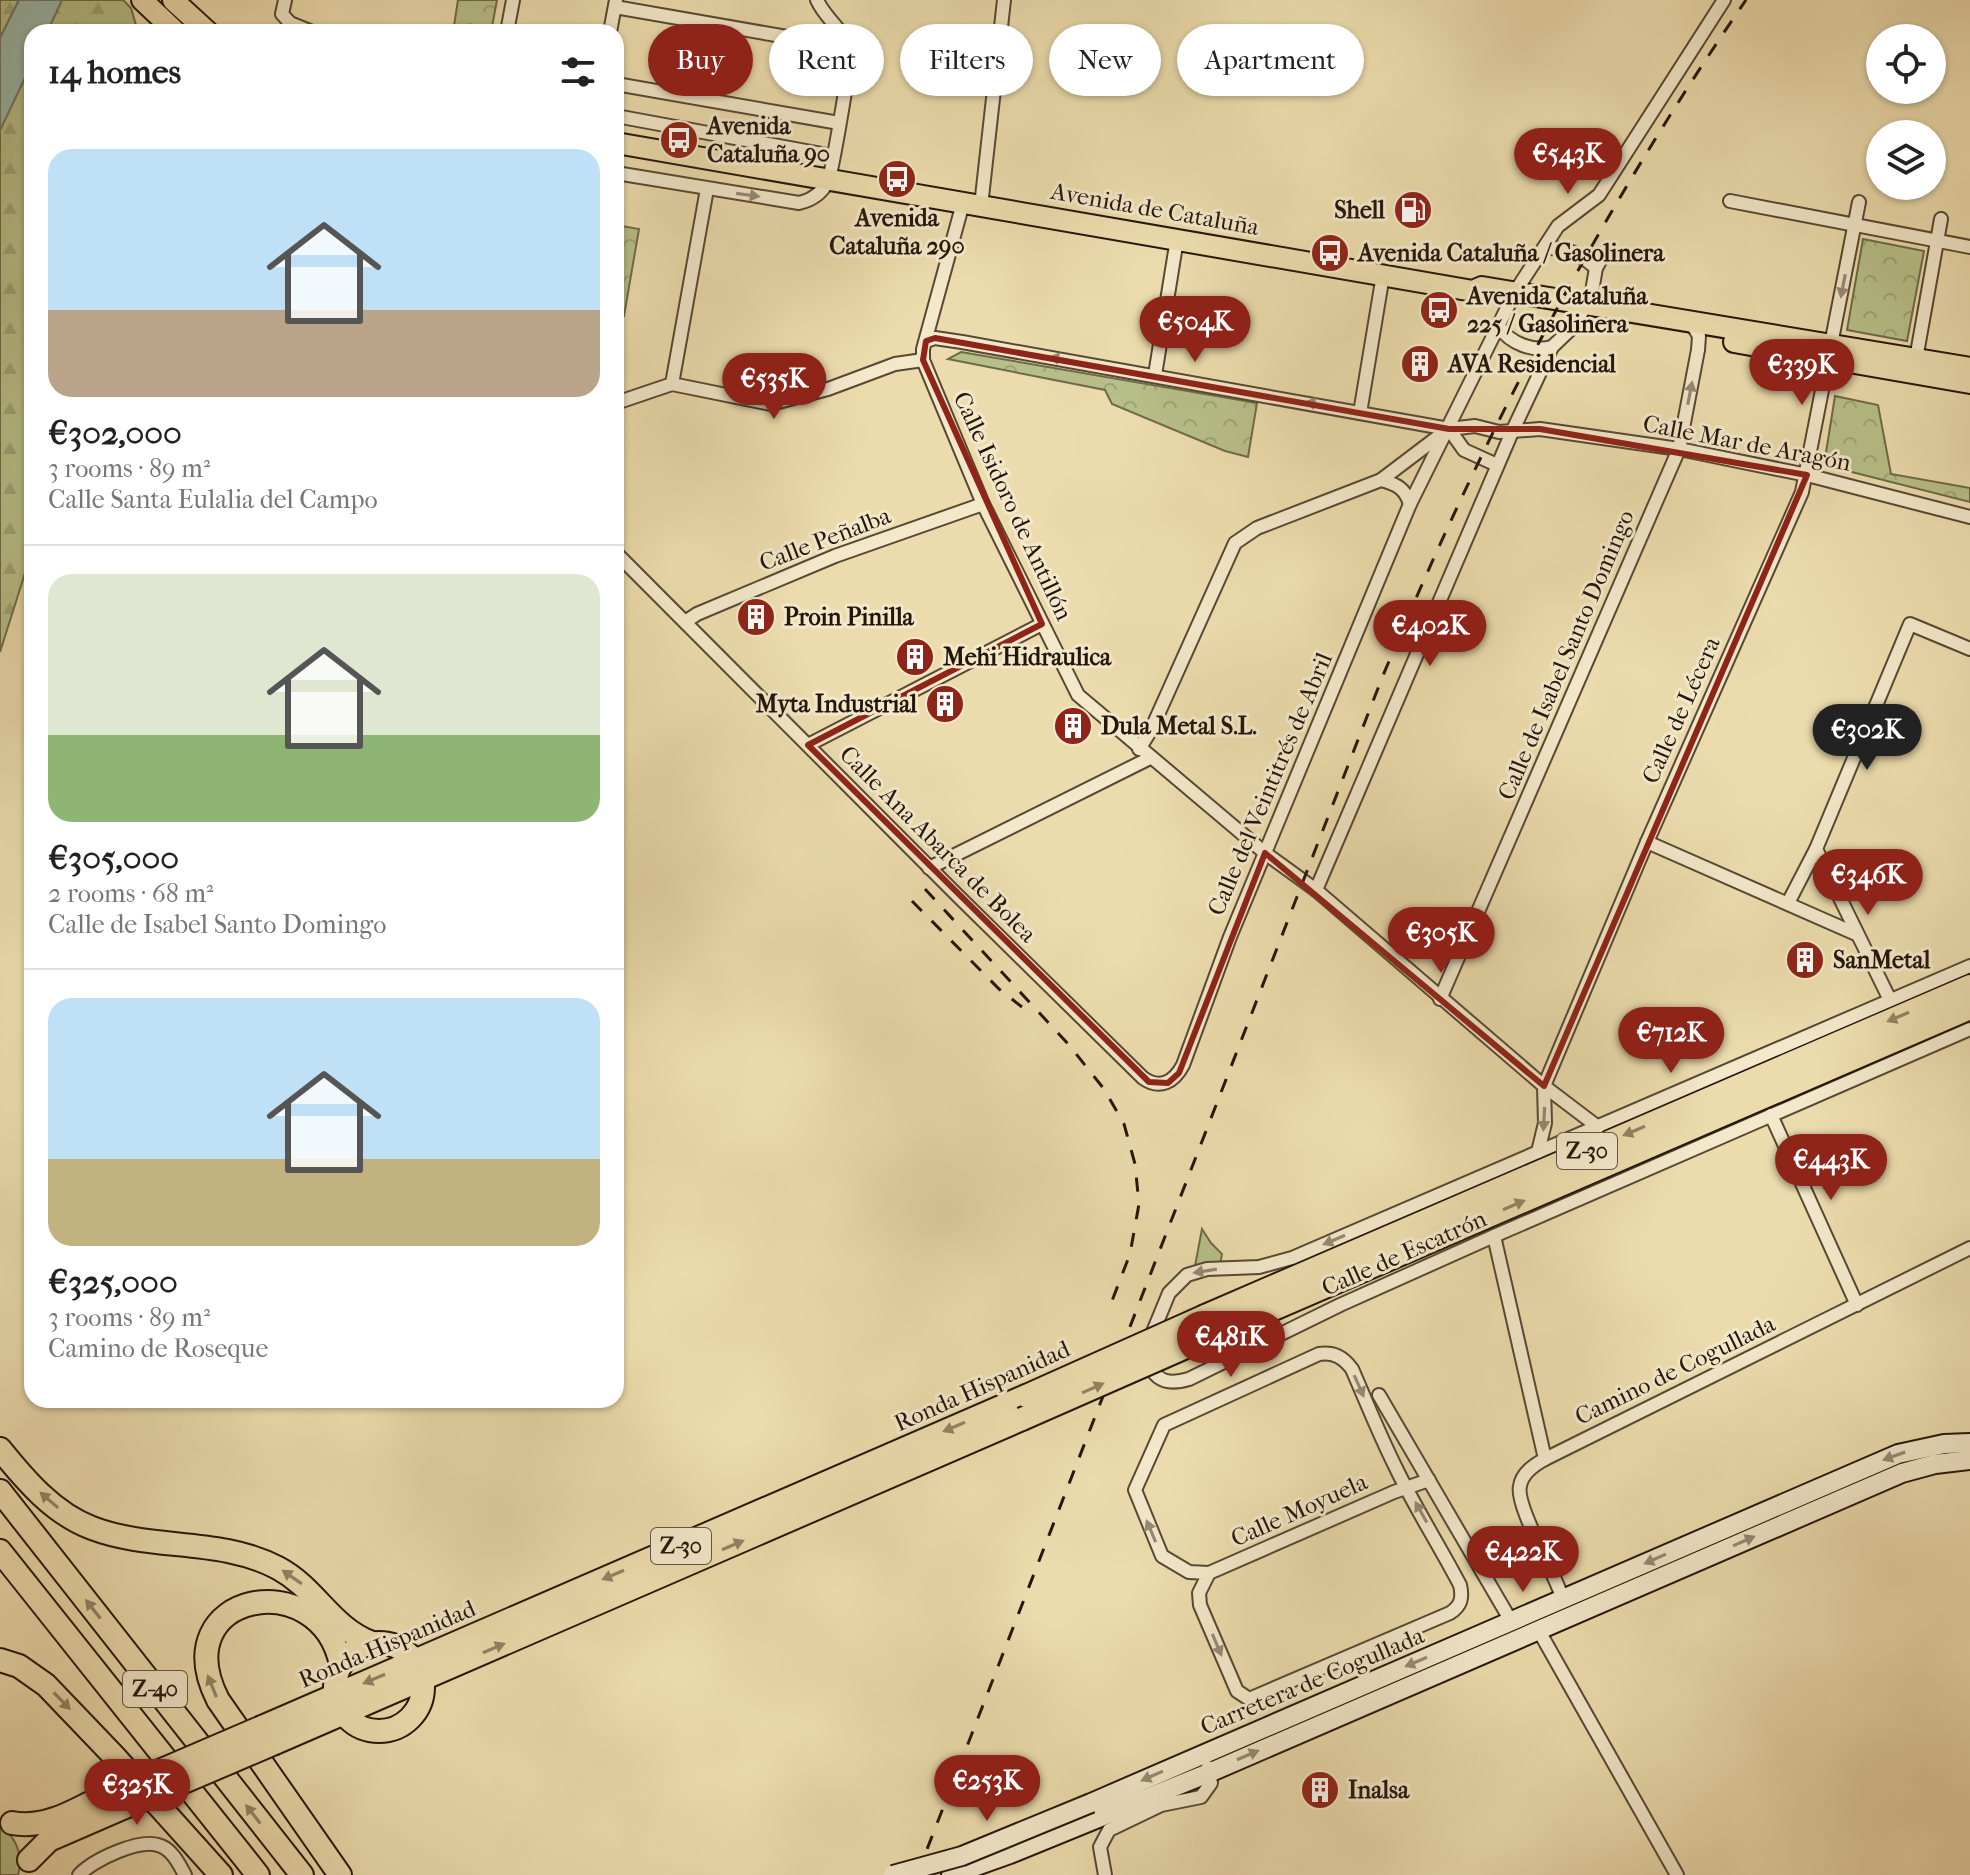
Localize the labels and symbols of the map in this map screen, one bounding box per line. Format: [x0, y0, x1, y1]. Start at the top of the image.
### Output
place label: Avenida Cataluña 90 [705, 112, 830, 168]
bus stop icon: Avenida Cataluña 90 [658, 119, 700, 161]
pin: €543K [1512, 128, 1624, 196]
bus stop icon: Avenida Cataluña 290 [876, 158, 918, 200]
street label: Avenida de Cataluña [1048, 177, 1262, 241]
one-way arrow [736, 189, 761, 202]
fuel station icon: Shell [1392, 189, 1434, 231]
place label: Shell [1334, 196, 1385, 224]
place label: Avenida Cataluña 290 [829, 204, 965, 260]
bus stop icon: Avenida Cataluña / Gasolinera [1309, 232, 1351, 274]
place label: Avenida Cataluña / Gasolinera [1356, 239, 1665, 267]
one-way arrow [1837, 273, 1849, 298]
place label: Avenida Cataluña 225 / Gasolinera [1465, 282, 1649, 338]
bus stop icon: Avenida Cataluña 225 / Gasolinera [1418, 289, 1460, 331]
pin: €504K [1139, 296, 1251, 364]
pin: €339K [1746, 339, 1858, 407]
building icon: AVA Residencial [1399, 343, 1441, 385]
place label: AVA Residencial [1446, 350, 1616, 378]
one-way arrow [1048, 352, 1073, 364]
pin: €535K [718, 353, 830, 421]
one-way arrow [1685, 380, 1697, 405]
street label: Calle Isidoro de Antillón [948, 387, 1078, 625]
one-way arrow [1304, 397, 1329, 410]
street label: Calle Mar de Aragón [1641, 409, 1854, 477]
street label: Calle Peñalba [755, 501, 895, 577]
street label: Calle de Isabel Santo Domingo [1492, 506, 1640, 804]
building icon: Proin Pinilla [735, 596, 777, 638]
pin: €402K [1374, 600, 1486, 668]
place label: Proin Pinilla [784, 603, 915, 631]
street label: Calle de Lécera [1636, 631, 1726, 788]
building icon: Mehi Hidraulica [894, 636, 936, 678]
place label: Mehi Hidraulica [943, 643, 1112, 671]
street label: Calle del Veintitrés de Abril [1202, 648, 1338, 920]
building icon: Myta Industrial [924, 683, 966, 725]
place label: Myta Industrial [756, 690, 917, 718]
pin: €302K [1811, 704, 1923, 772]
building icon: Dula Metal S.L. [1052, 705, 1094, 747]
place label: Dula Metal S.L. [1101, 712, 1257, 740]
street label: Calle Ana Abarca de Bolea [834, 740, 1043, 949]
pin: €346K [1812, 849, 1924, 917]
pin: €305K [1385, 907, 1497, 975]
building icon: SanMetal [1784, 939, 1826, 981]
place label: SanMetal [1833, 946, 1931, 974]
pin: €712K [1615, 1007, 1727, 1075]
one-way arrow [1887, 1010, 1910, 1023]
one-way arrow [1537, 1107, 1550, 1132]
one-way arrow [1622, 1124, 1646, 1138]
road number: Z-30 [1557, 1133, 1617, 1169]
pin: €443K [1775, 1134, 1887, 1202]
one-way arrow [1502, 1199, 1525, 1212]
street label: Calle de Escatrón [1317, 1204, 1491, 1302]
one-way arrow [1323, 1233, 1346, 1246]
one-way arrow [1192, 1265, 1217, 1278]
street label: Camino de Cogullada [1570, 1309, 1780, 1431]
pin: €481K [1175, 1311, 1287, 1379]
street label: Ronda Hispanidad [890, 1334, 1075, 1437]
one-way arrow [1352, 1374, 1366, 1398]
one-way arrow [1081, 1381, 1105, 1395]
one-way arrow [942, 1420, 966, 1434]
one-way arrow [1882, 1451, 1906, 1463]
street label: Calle Moyuela [1227, 1467, 1372, 1553]
one-way arrow [39, 1492, 59, 1509]
one-way arrow [1414, 1501, 1428, 1523]
one-way arrow [1145, 1520, 1158, 1543]
pin: €422K [1467, 1526, 1579, 1594]
road number: Z-30 [651, 1528, 711, 1564]
one-way arrow [1732, 1535, 1756, 1548]
one-way arrow [721, 1538, 745, 1551]
one-way arrow [1643, 1552, 1667, 1566]
one-way arrow [601, 1569, 625, 1582]
one-way arrow [281, 1570, 302, 1585]
street label: Ronda Hispanidad [294, 1594, 480, 1694]
one-way arrow [85, 1599, 102, 1619]
street label: Carretera de Cogullada [1196, 1621, 1429, 1741]
one-way arrow [1211, 1633, 1224, 1657]
one-way arrow [483, 1642, 506, 1655]
one-way arrow [1404, 1656, 1428, 1669]
road number: Z-40 [123, 1671, 187, 1707]
one-way arrow [362, 1672, 386, 1685]
one-way arrow [205, 1674, 218, 1698]
one-way arrow [52, 1691, 70, 1710]
one-way arrow [1236, 1749, 1260, 1762]
pin: €253K [931, 1755, 1043, 1823]
pin: €325K [81, 1759, 193, 1827]
building icon: Inalsa [1299, 1769, 1341, 1811]
one-way arrow [1140, 1770, 1164, 1783]
place label: Inalsa [1348, 1776, 1410, 1804]
one-way arrow [245, 1804, 262, 1824]

